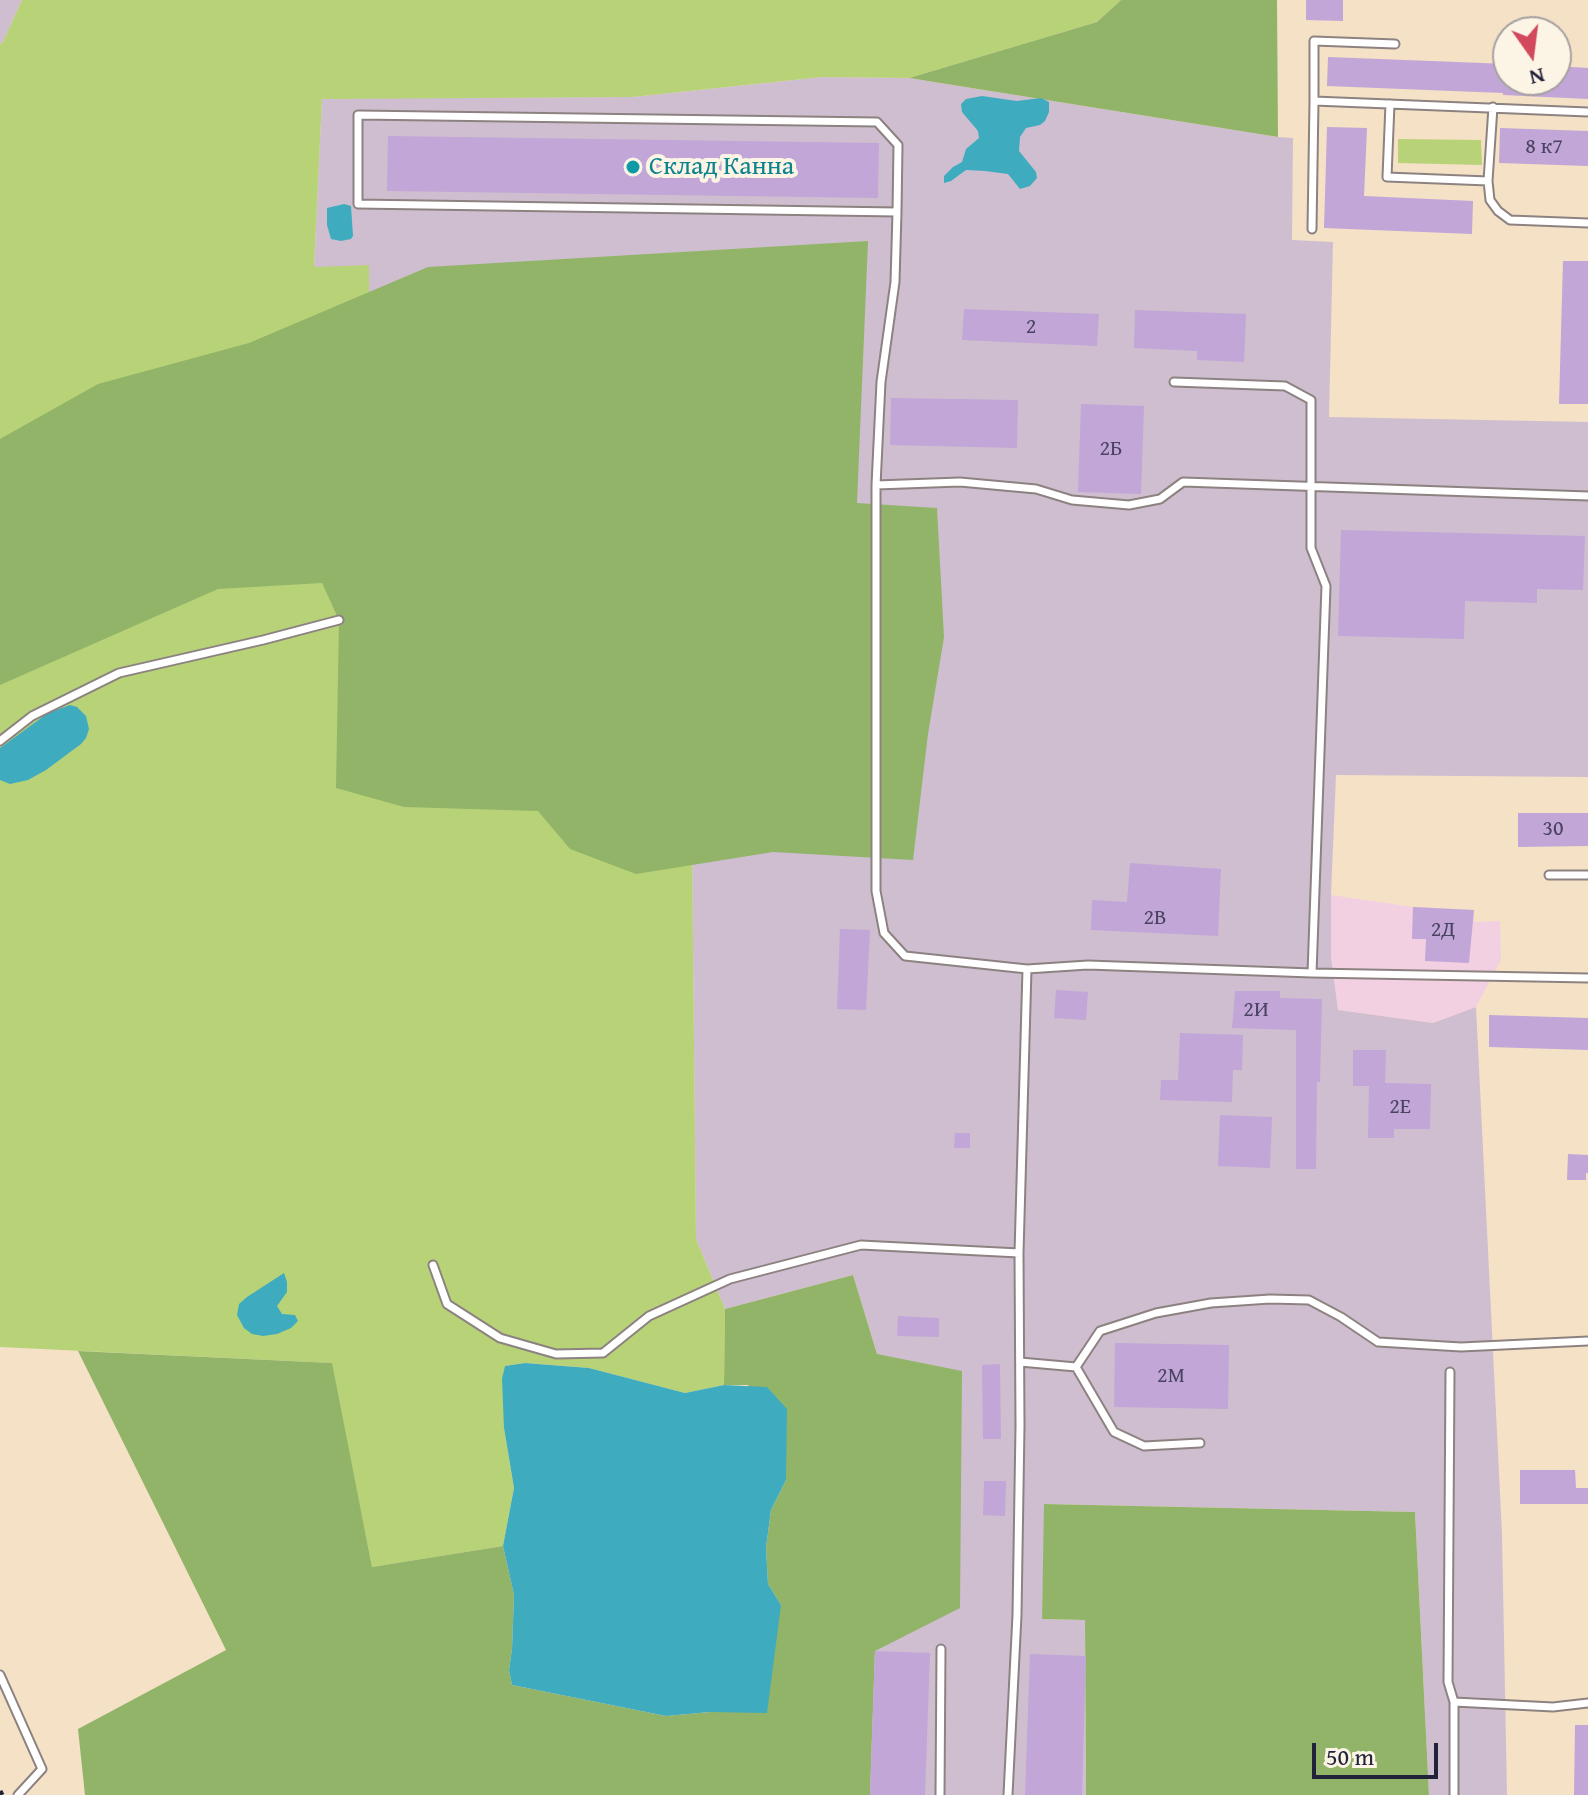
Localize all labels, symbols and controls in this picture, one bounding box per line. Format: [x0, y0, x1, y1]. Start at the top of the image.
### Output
north arrow [1492, 16, 1572, 96]
text: N [1526, 60, 1548, 95]
house number: 8 к7 [1525, 134, 1563, 160]
place label: Склад Канна [649, 151, 794, 183]
marker: Склад Канна [624, 158, 642, 176]
house number: 2 [1026, 314, 1036, 340]
house number: 2Б [1099, 436, 1123, 462]
house number: 30 [1542, 816, 1564, 842]
house number: 2В [1143, 905, 1167, 931]
house number: 2Д [1431, 917, 1455, 943]
house number: 2И [1243, 997, 1269, 1023]
house number: 2Е [1389, 1094, 1411, 1120]
house number: 2М [1157, 1363, 1185, 1389]
scale bar [1316, 1727, 1442, 1777]
text: 50 m [1326, 1739, 1374, 1774]

